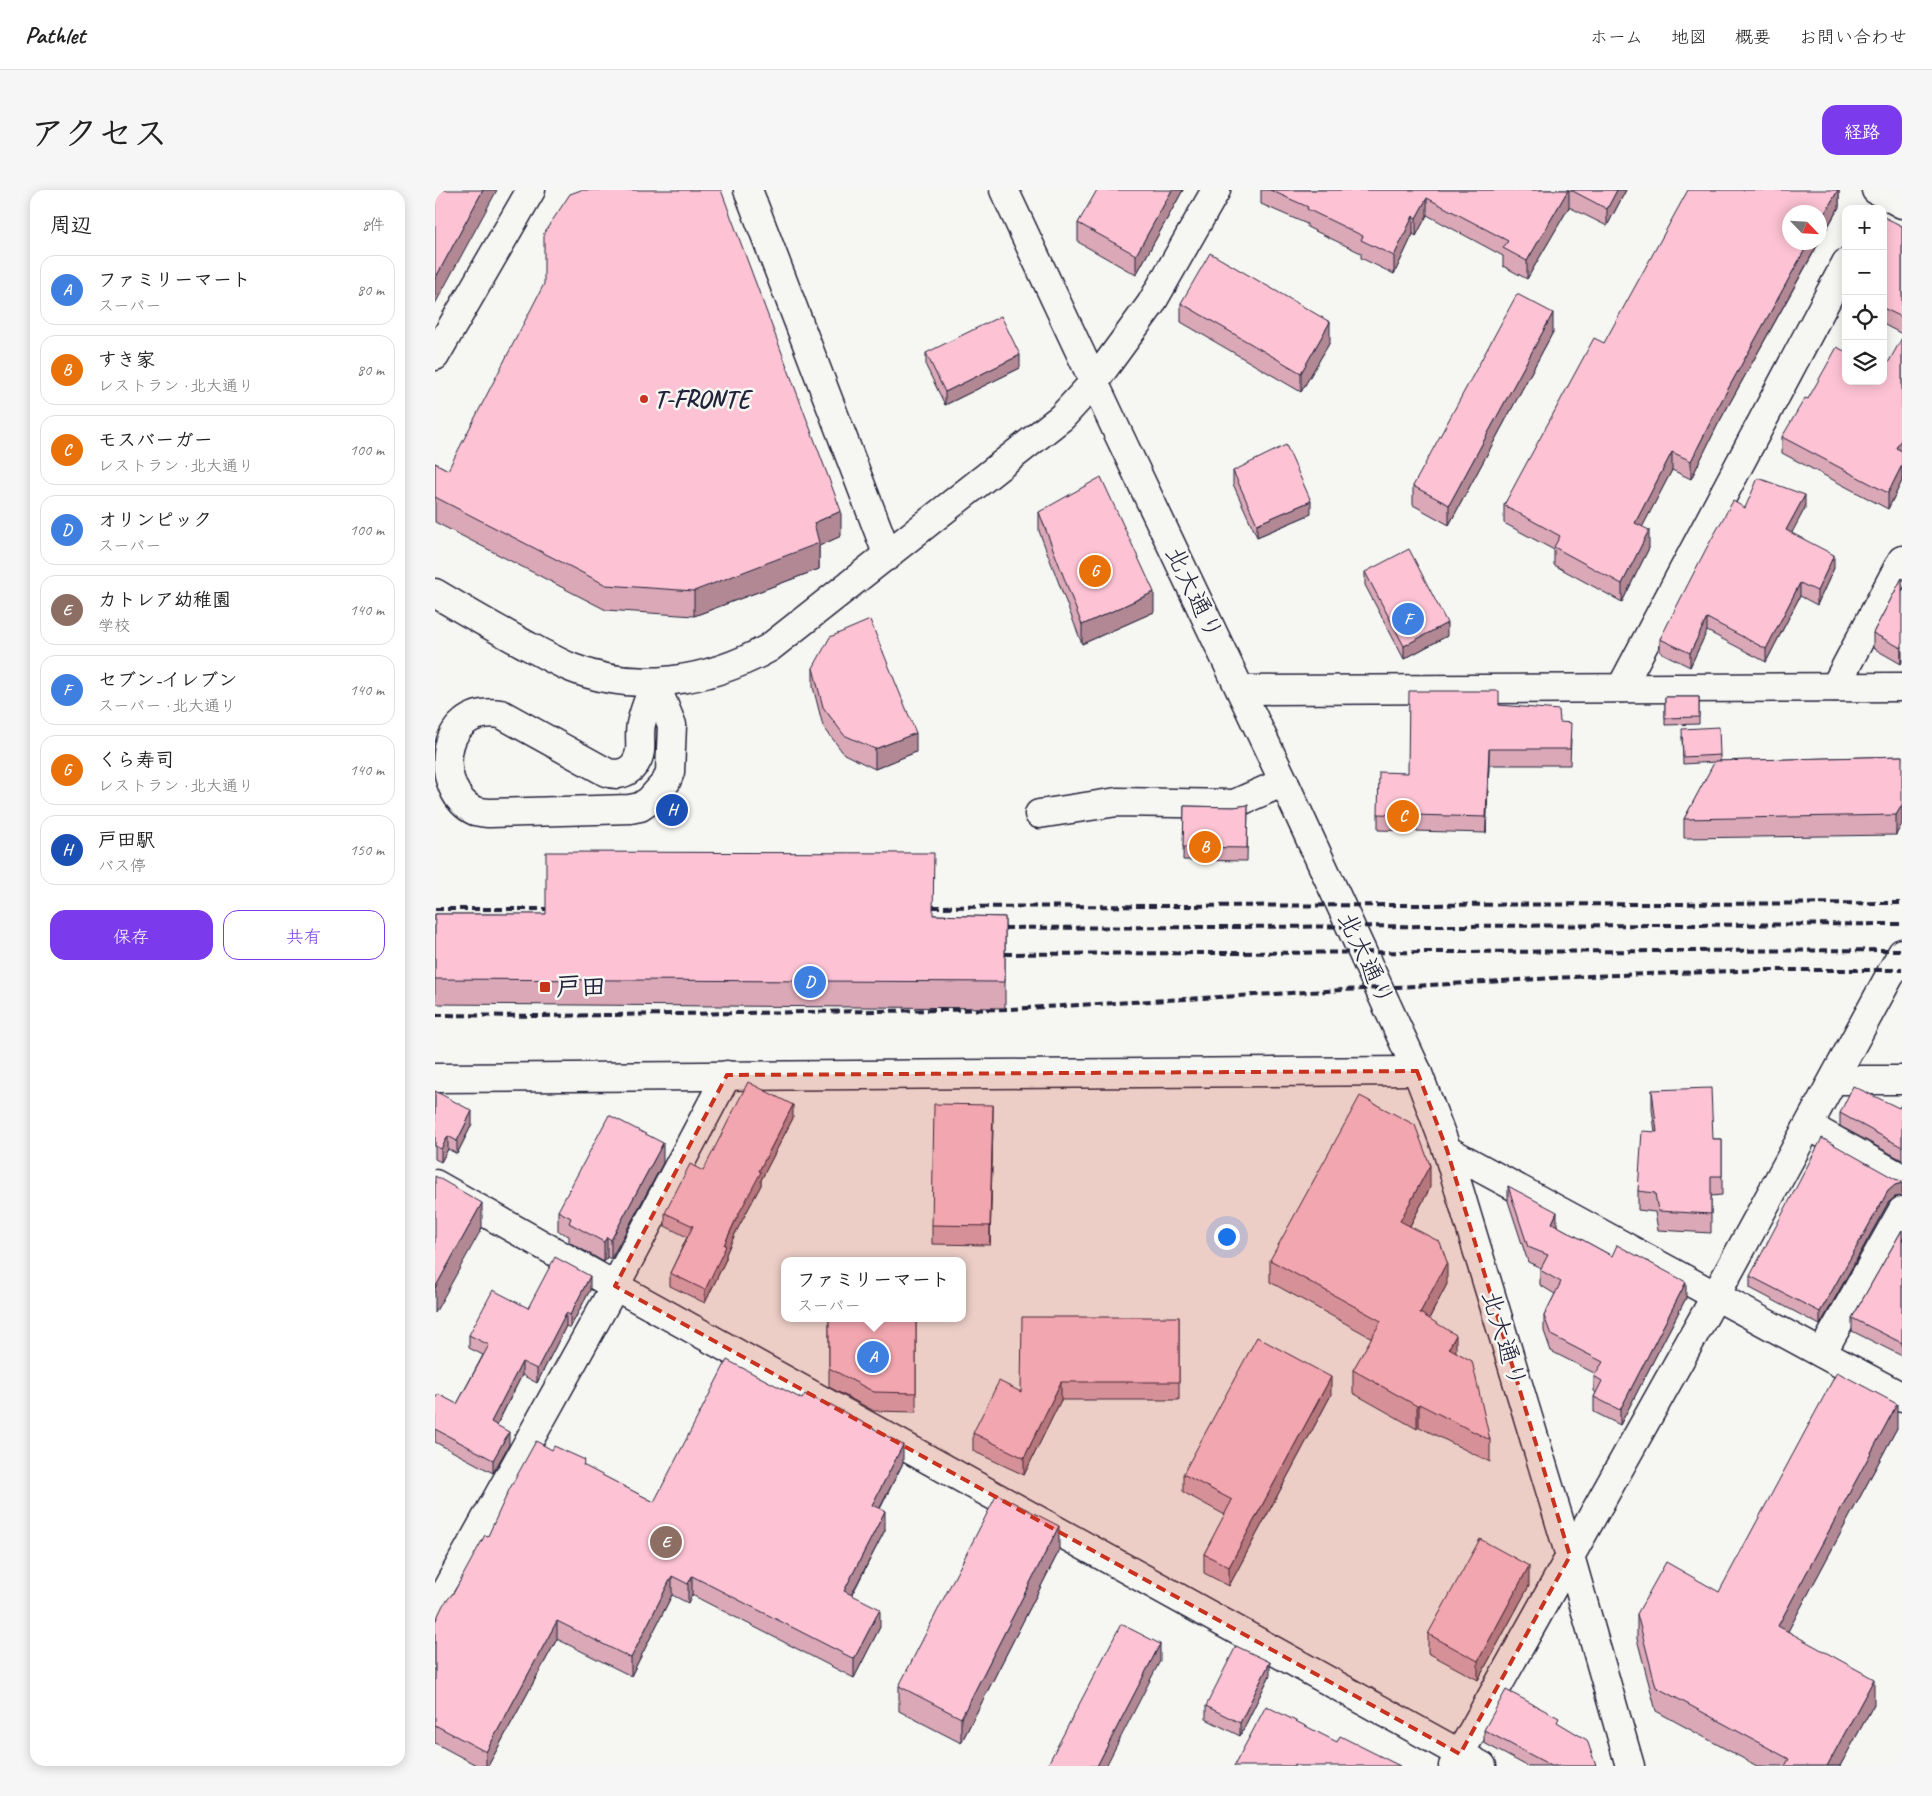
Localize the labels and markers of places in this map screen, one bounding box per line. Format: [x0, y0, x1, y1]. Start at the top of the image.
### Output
place label: T-FRONTE [654, 383, 754, 415]
marker: T-FRONTE [638, 393, 650, 405]
pin: G [1079, 552, 1111, 590]
pin: F [1392, 600, 1424, 638]
pin: H [656, 791, 688, 829]
pin: C [1387, 797, 1419, 835]
pin: B [1189, 828, 1221, 866]
pin: D [794, 963, 826, 1001]
place label: 戸田 [556, 971, 606, 1003]
marker: 戸田 [538, 980, 552, 994]
pin: A [857, 1338, 889, 1376]
pin: E [650, 1523, 682, 1561]

